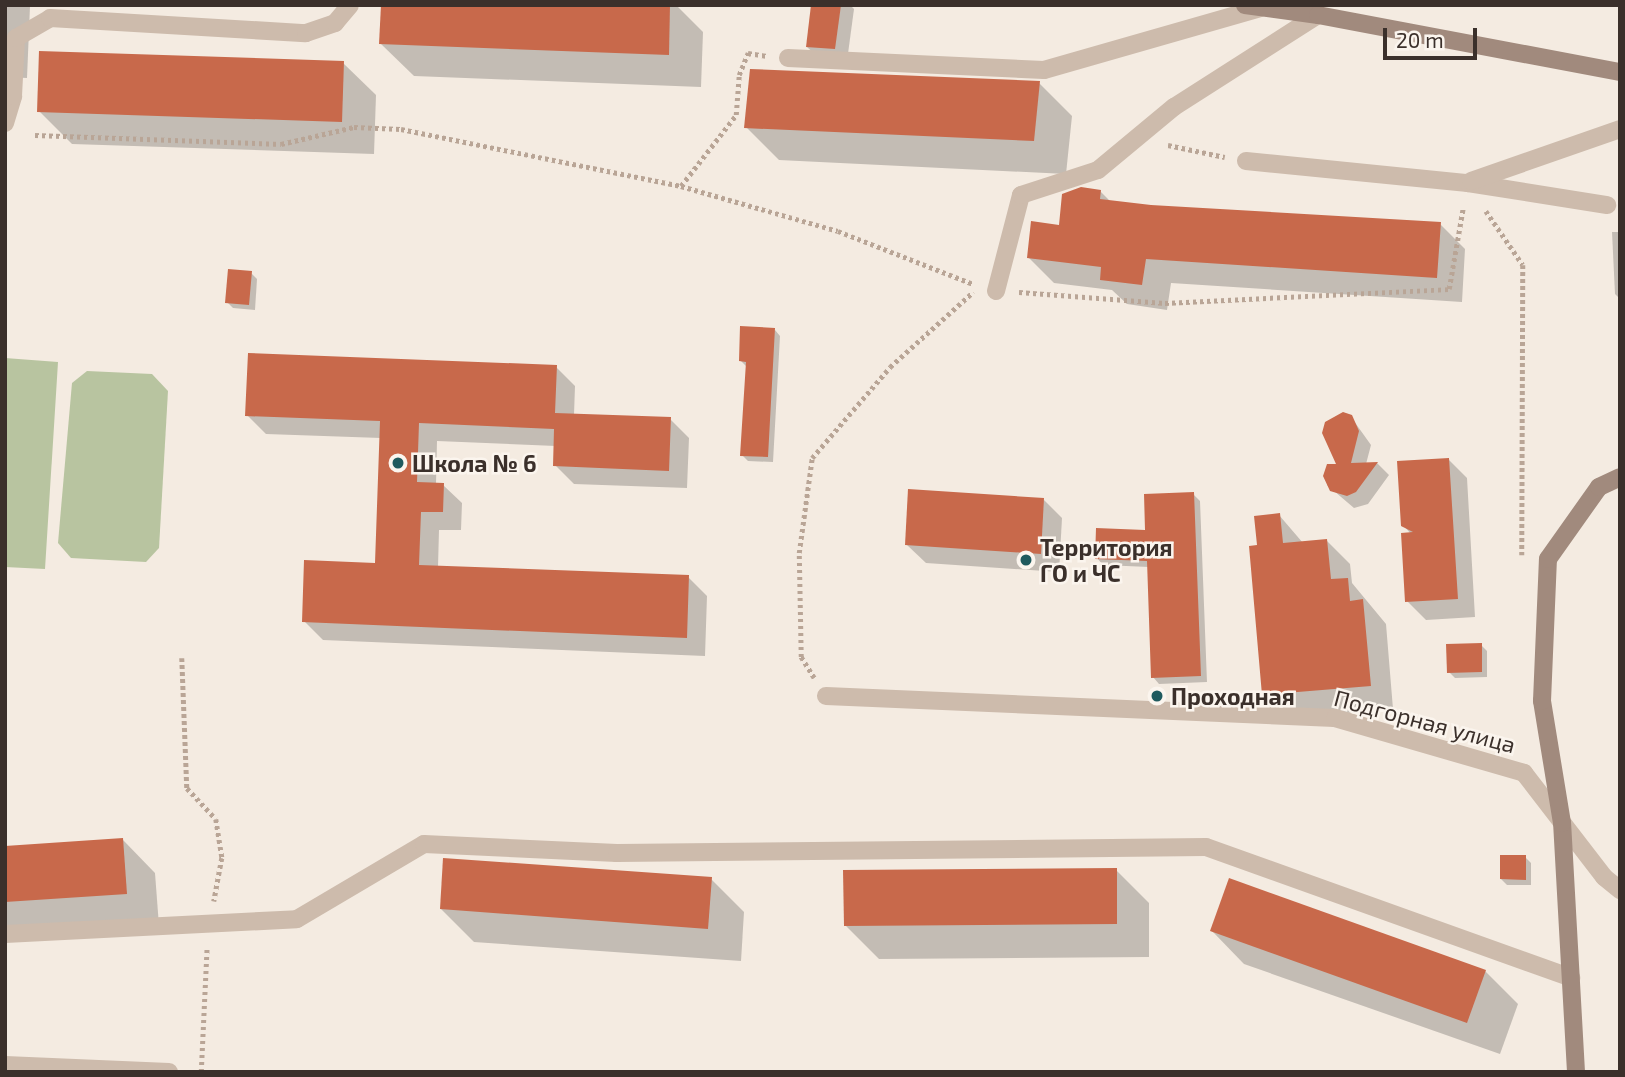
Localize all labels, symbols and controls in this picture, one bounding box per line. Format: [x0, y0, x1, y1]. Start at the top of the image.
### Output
scale bar [1387, 14, 1482, 58]
text: 20 m [1396, 27, 1444, 52]
place label: Школа № 6 [412, 449, 537, 477]
marker: Школа № 6 [390, 455, 406, 471]
place label: Территория ГО и ЧС [1040, 533, 1173, 587]
marker: Территория ГО и ЧС [1018, 552, 1034, 568]
place label: Проходная [1171, 682, 1295, 710]
street label: Подгорная улица [1331, 684, 1519, 758]
marker: Проходная [1149, 688, 1165, 704]

